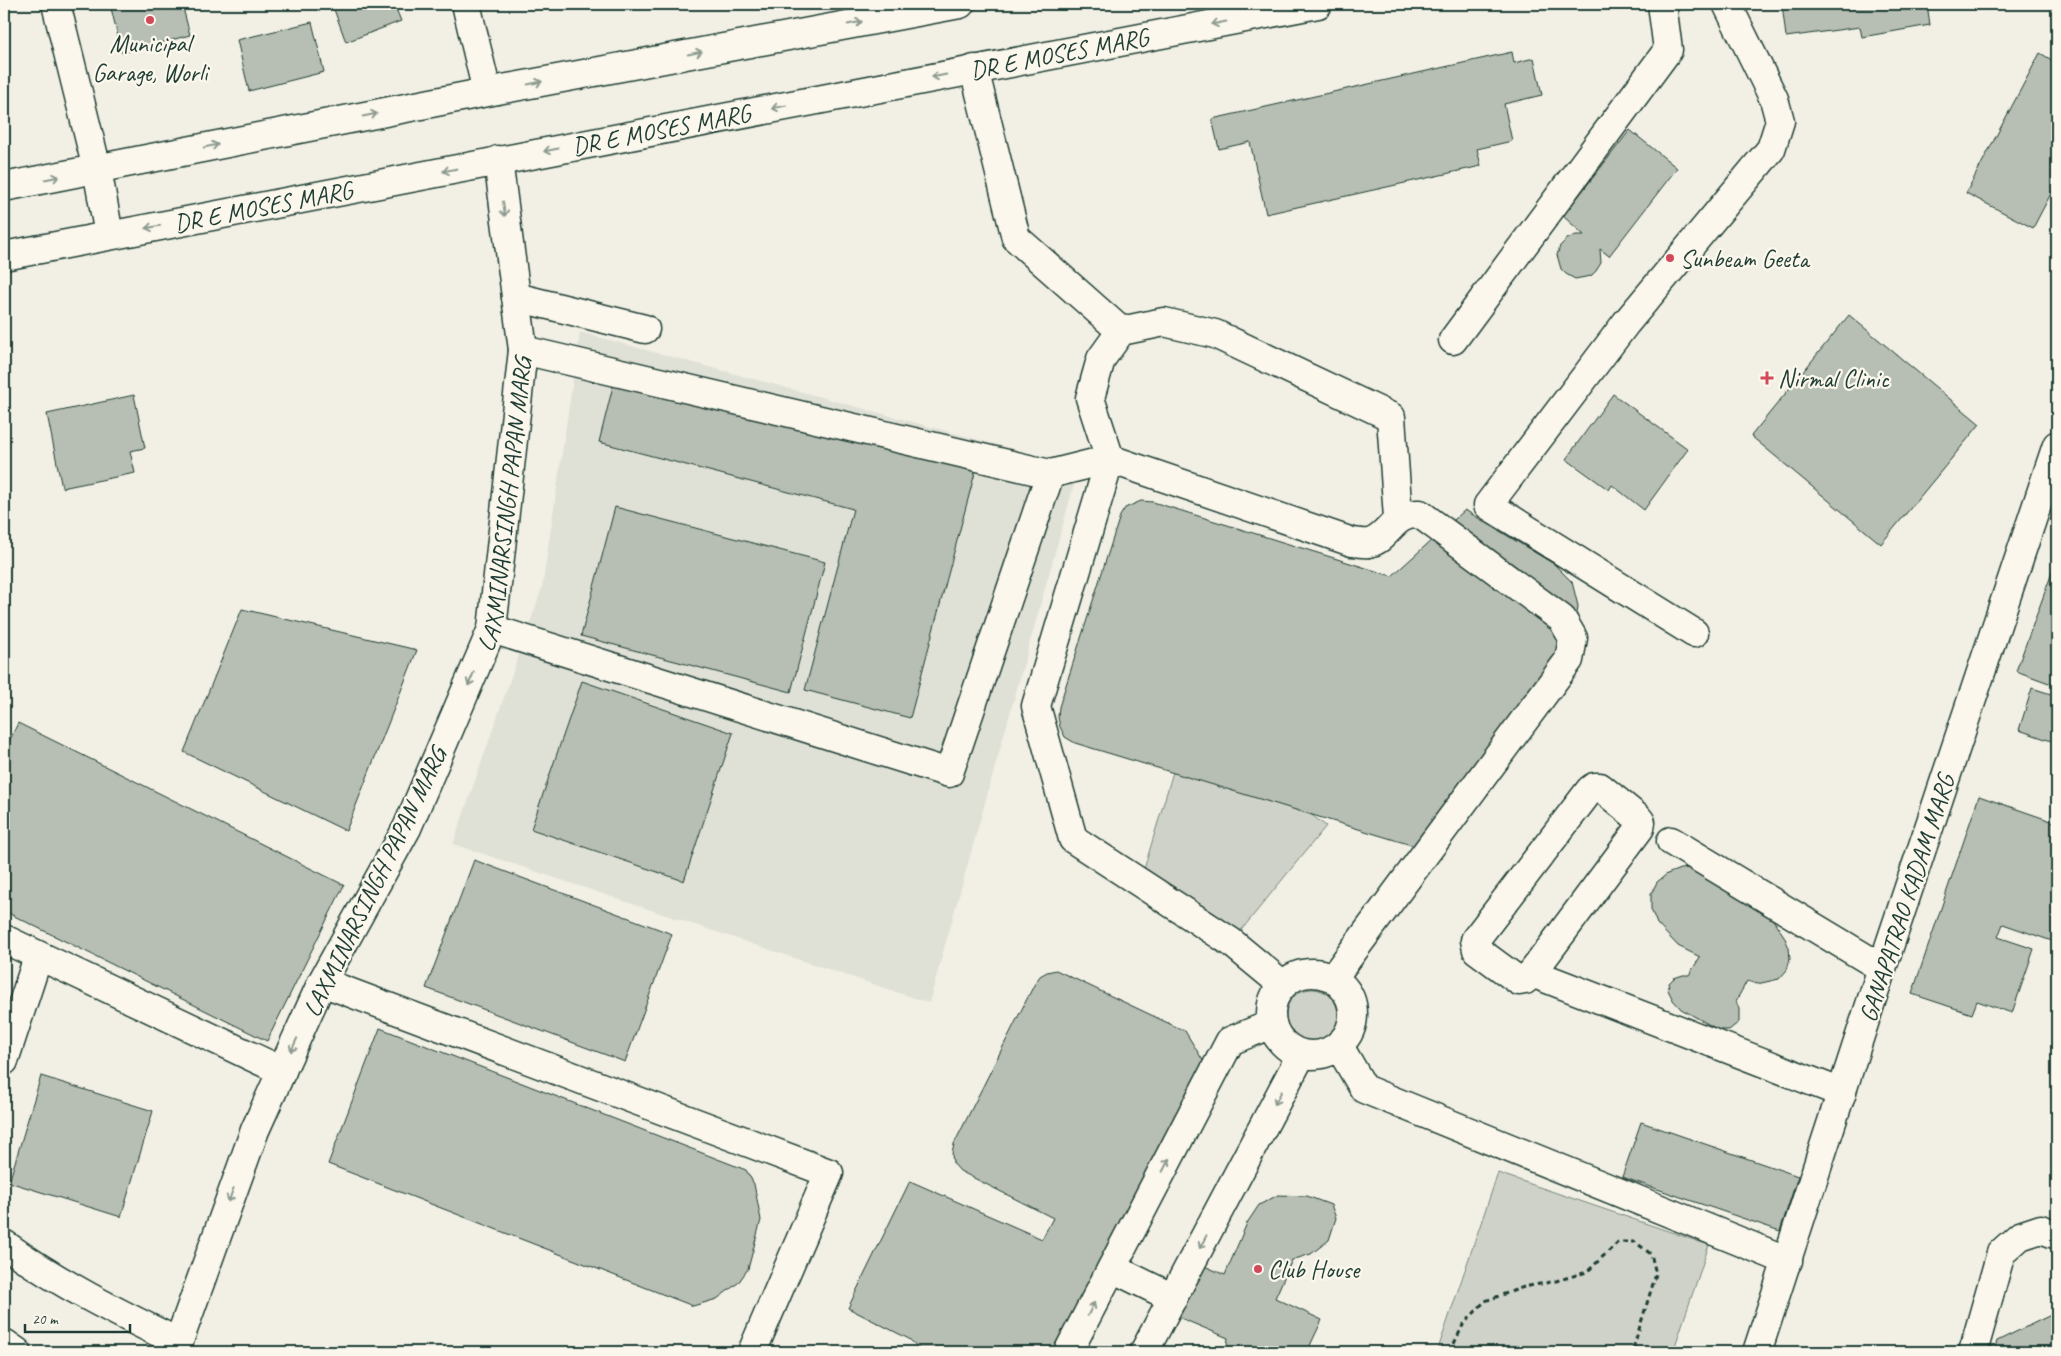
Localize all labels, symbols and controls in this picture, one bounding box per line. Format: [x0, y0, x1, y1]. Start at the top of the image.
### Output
marker: Municipal Garage, Worli [144, 14, 156, 26]
one-way arrow [846, 18, 862, 28]
one-way arrow [1211, 18, 1227, 28]
street label: DR E MOSES MARG [967, 21, 1153, 87]
place label: Municipal Garage, Worli [93, 28, 211, 89]
one-way arrow [686, 48, 702, 58]
one-way arrow [931, 72, 947, 81]
one-way arrow [527, 78, 543, 87]
street label: DR E MOSES MARG [569, 97, 755, 163]
one-way arrow [772, 102, 788, 112]
one-way arrow [362, 110, 378, 119]
one-way arrow [203, 141, 219, 151]
one-way arrow [543, 146, 559, 156]
one-way arrow [442, 165, 458, 175]
one-way arrow [43, 172, 59, 182]
street label: DR E MOSES MARG [171, 174, 357, 240]
one-way arrow [499, 200, 509, 216]
one-way arrow [145, 223, 161, 232]
place label: Sunbeam Geeta [1680, 243, 1811, 275]
marker: Sunbeam Geeta [1664, 252, 1676, 264]
street label: LAXMINARSINGH PAPAN MARG [469, 353, 539, 656]
place label: Nirmal Clinic [1778, 363, 1890, 395]
marker: Nirmal Clinic [1760, 371, 1774, 385]
one-way arrow [466, 671, 475, 686]
street label: LAXMINARSINGH PAPAN MARG [296, 740, 455, 1022]
street label: GANAPATRAO KADAM MARG [1852, 768, 1963, 1026]
one-way arrow [288, 1037, 298, 1052]
one-way arrow [1273, 1090, 1283, 1105]
one-way arrow [1162, 1158, 1171, 1173]
one-way arrow [226, 1187, 235, 1202]
one-way arrow [1197, 1234, 1207, 1248]
place label: Club House [1268, 1254, 1361, 1286]
marker: Club House [1252, 1263, 1264, 1275]
scale bar [25, 1301, 130, 1333]
one-way arrow [1087, 1302, 1096, 1317]
text: 20 m [32, 1310, 59, 1329]

